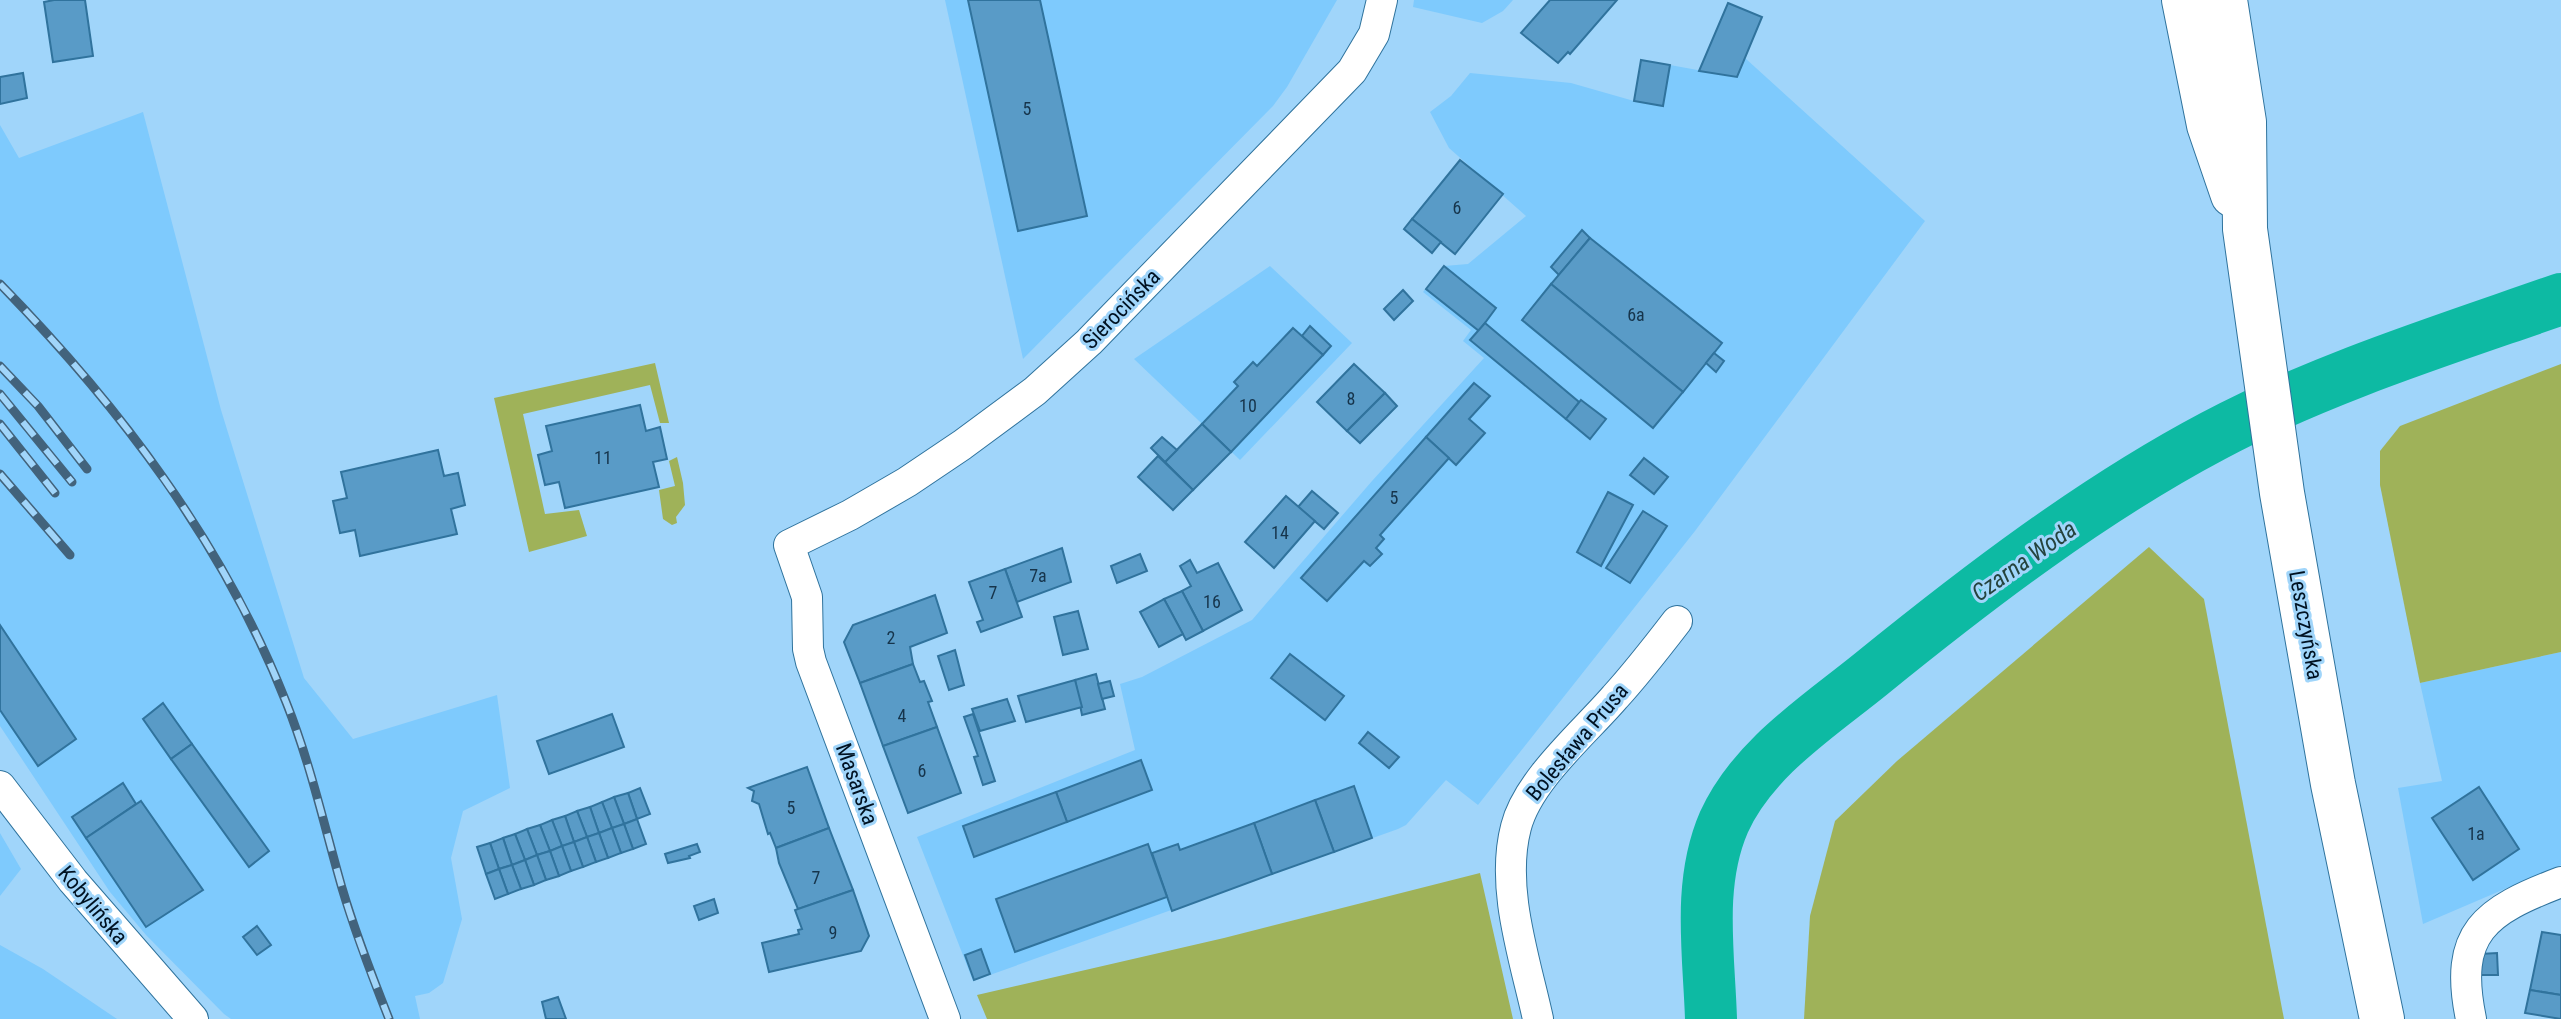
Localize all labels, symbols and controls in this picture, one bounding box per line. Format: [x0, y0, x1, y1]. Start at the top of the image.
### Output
house number: 5 [1023, 98, 1032, 119]
house number: 6 [1453, 197, 1461, 218]
street label: Sierocińska [1077, 264, 1165, 354]
house number: 6a [1627, 304, 1645, 325]
house number: 8 [1347, 388, 1355, 409]
house number: 10 [1239, 395, 1257, 416]
house number: 11 [594, 447, 612, 468]
house number: 5 [1390, 487, 1399, 508]
water label: Czarna Woda [1966, 515, 2082, 607]
house number: 14 [1271, 522, 1289, 543]
house number: 7a [1029, 565, 1047, 586]
street label: Leszczyńska [2284, 568, 2328, 682]
house number: 7 [989, 582, 998, 603]
house number: 16 [1203, 591, 1221, 612]
house number: 2 [887, 627, 896, 648]
street label: Bolesława Prusa [1521, 679, 1633, 805]
house number: 4 [898, 705, 907, 726]
street label: Masarska [831, 740, 883, 828]
house number: 6 [918, 760, 926, 781]
house number: 5 [787, 797, 796, 818]
house number: 1a [2467, 823, 2485, 844]
street label: Kobylińska [53, 861, 133, 949]
house number: 7 [812, 867, 821, 888]
house number: 9 [829, 922, 837, 943]

